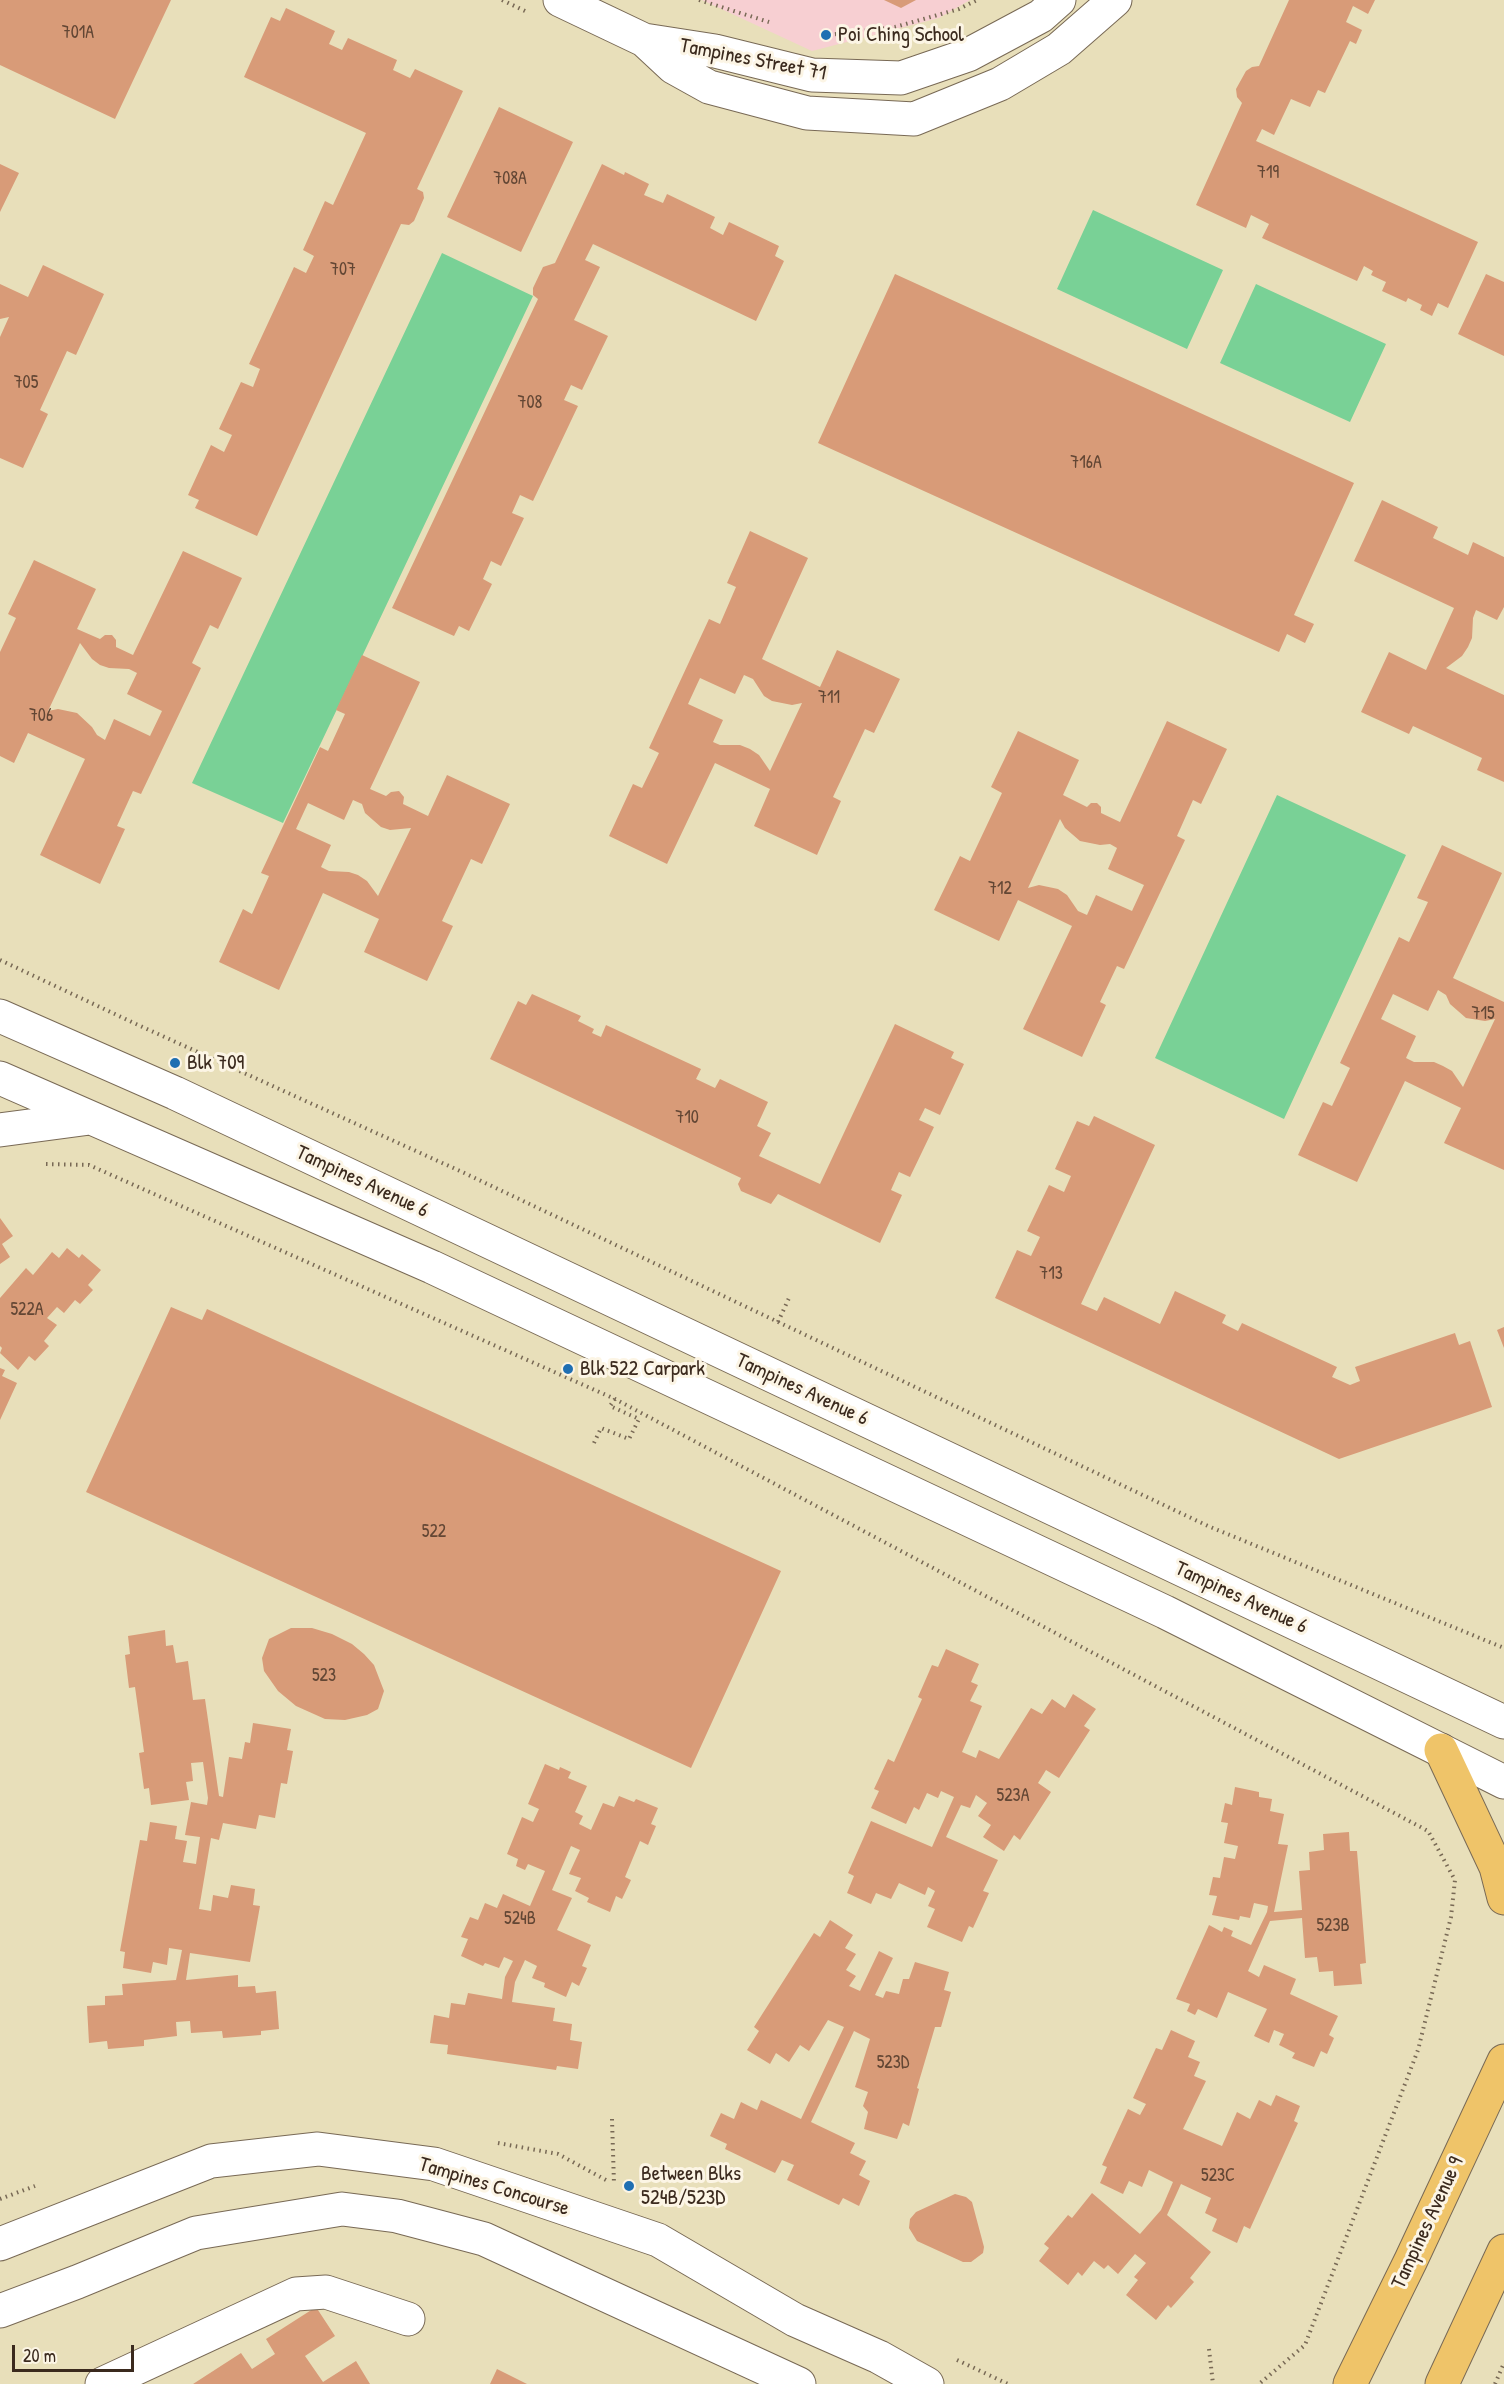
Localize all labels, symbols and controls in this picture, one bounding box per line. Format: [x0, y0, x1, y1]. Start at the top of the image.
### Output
house number: 701A [62, 22, 94, 44]
place label: Poi Ching School [838, 22, 964, 48]
marker: Poi Ching School [819, 28, 833, 42]
street label: Tampines Street 71 [678, 33, 828, 87]
house number: 719 [1257, 162, 1279, 184]
house number: 708A [493, 168, 527, 190]
house number: 707 [330, 259, 356, 281]
house number: 705 [14, 372, 38, 394]
house number: 708 [518, 392, 542, 414]
house number: 716A [1070, 452, 1102, 474]
house number: 711 [818, 687, 840, 709]
house number: 706 [29, 705, 53, 727]
house number: 712 [988, 878, 1012, 900]
house number: 715 [1471, 1003, 1495, 1025]
place label: Blk 709 [187, 1050, 244, 1076]
marker: Blk 709 [168, 1056, 182, 1070]
house number: 710 [675, 1107, 699, 1129]
street label: Tampines Avenue 6 [292, 1140, 432, 1224]
house number: 713 [1039, 1263, 1063, 1285]
house number: 522A [10, 1299, 44, 1321]
street label: Tampines Avenue 6 [732, 1348, 872, 1432]
place label: Blk 522 Carpark [580, 1356, 705, 1382]
marker: Blk 522 Carpark [561, 1362, 575, 1376]
house number: 522 [422, 1521, 446, 1543]
street label: Tampines Avenue 6 [1171, 1556, 1311, 1640]
house number: 523 [312, 1665, 336, 1687]
house number: 523A [997, 1785, 1029, 1807]
house number: 524B [504, 1908, 536, 1930]
house number: 523B [1316, 1915, 1350, 1937]
house number: 523D [877, 2052, 909, 2074]
street label: Tampines Concourse [416, 2152, 572, 2222]
street label: Tampines Avenue 9 [1386, 2153, 1470, 2293]
place label: Between Blks 524B/523D [641, 2161, 741, 2211]
house number: 523C [1201, 2165, 1235, 2187]
marker: Between Blks 524B/523D [622, 2179, 636, 2193]
scale bar [15, 2333, 136, 2371]
text: 20 m [23, 2343, 56, 2368]

